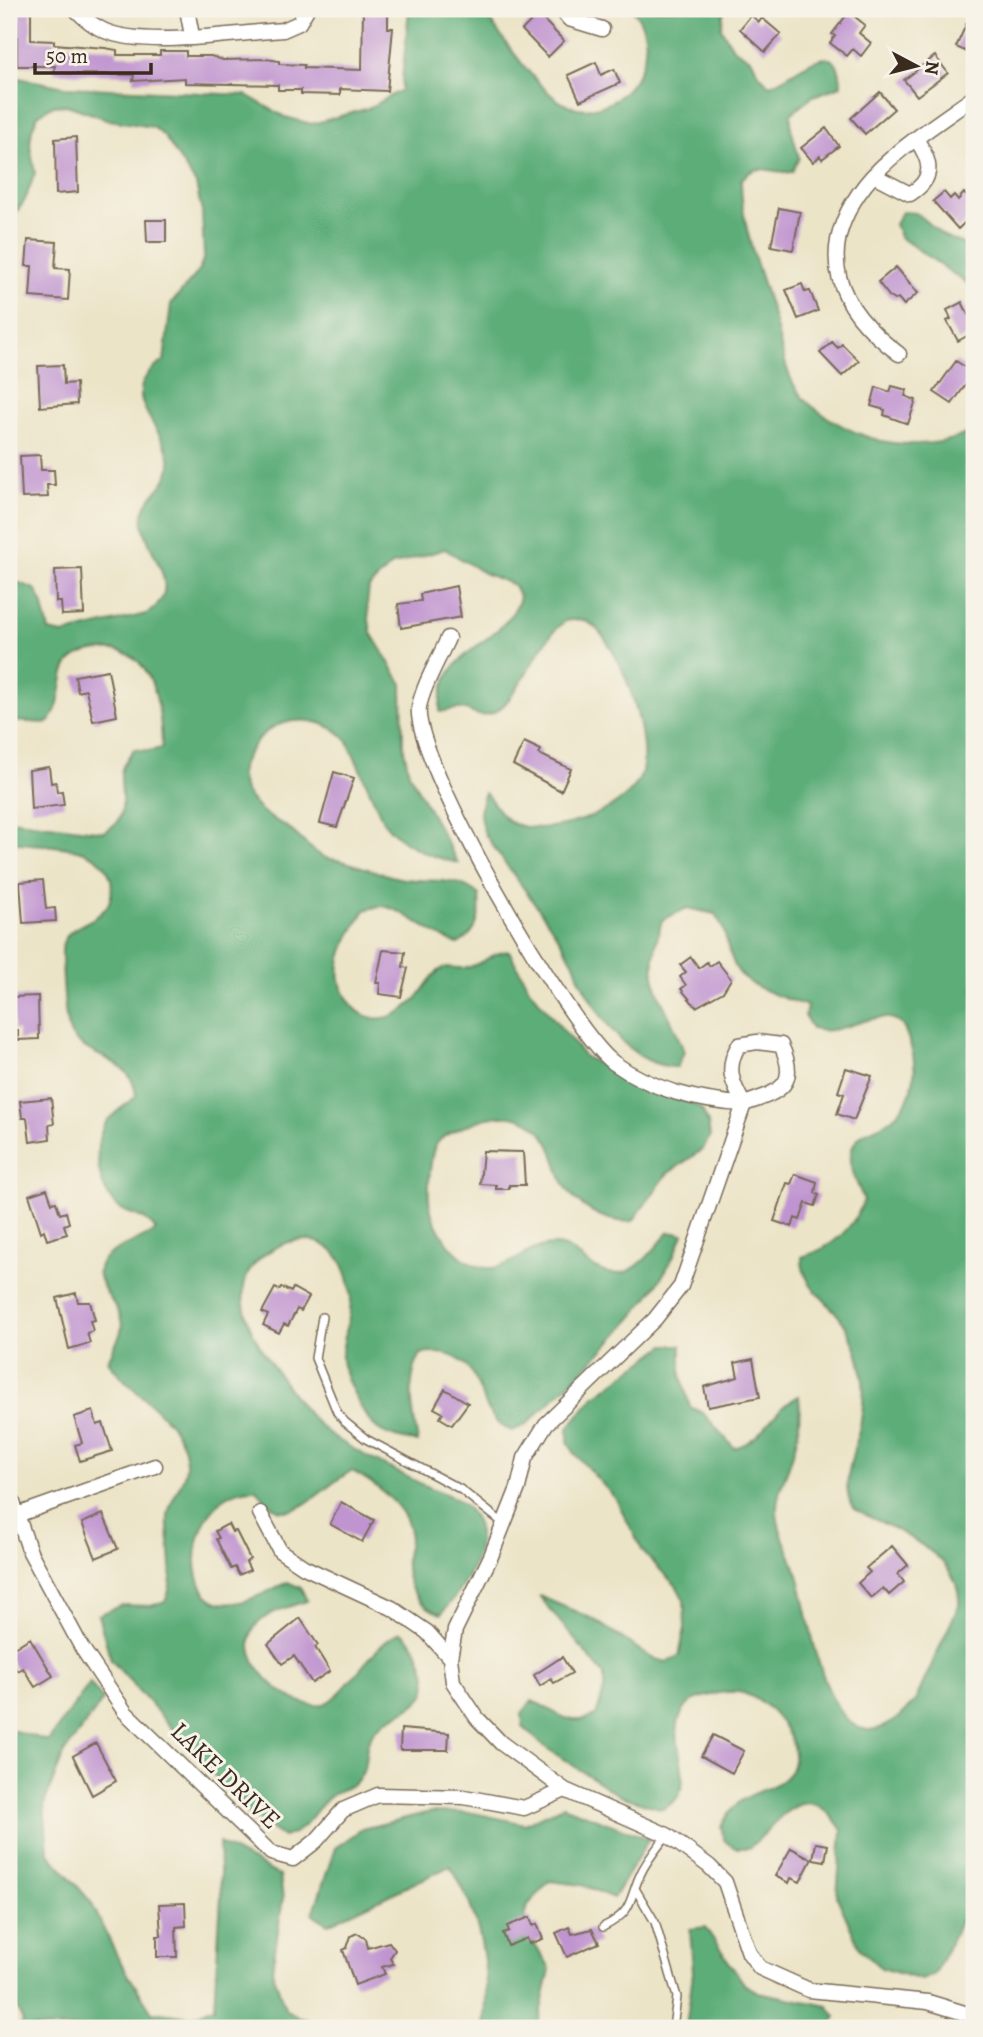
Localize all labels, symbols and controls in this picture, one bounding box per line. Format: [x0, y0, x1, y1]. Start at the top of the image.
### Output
scale bar [35, 32, 150, 76]
north arrow [881, 32, 951, 102]
text: 50 m [46, 42, 88, 70]
text: N [918, 59, 946, 77]
street label: LAKE DRIVE [163, 1714, 288, 1837]

